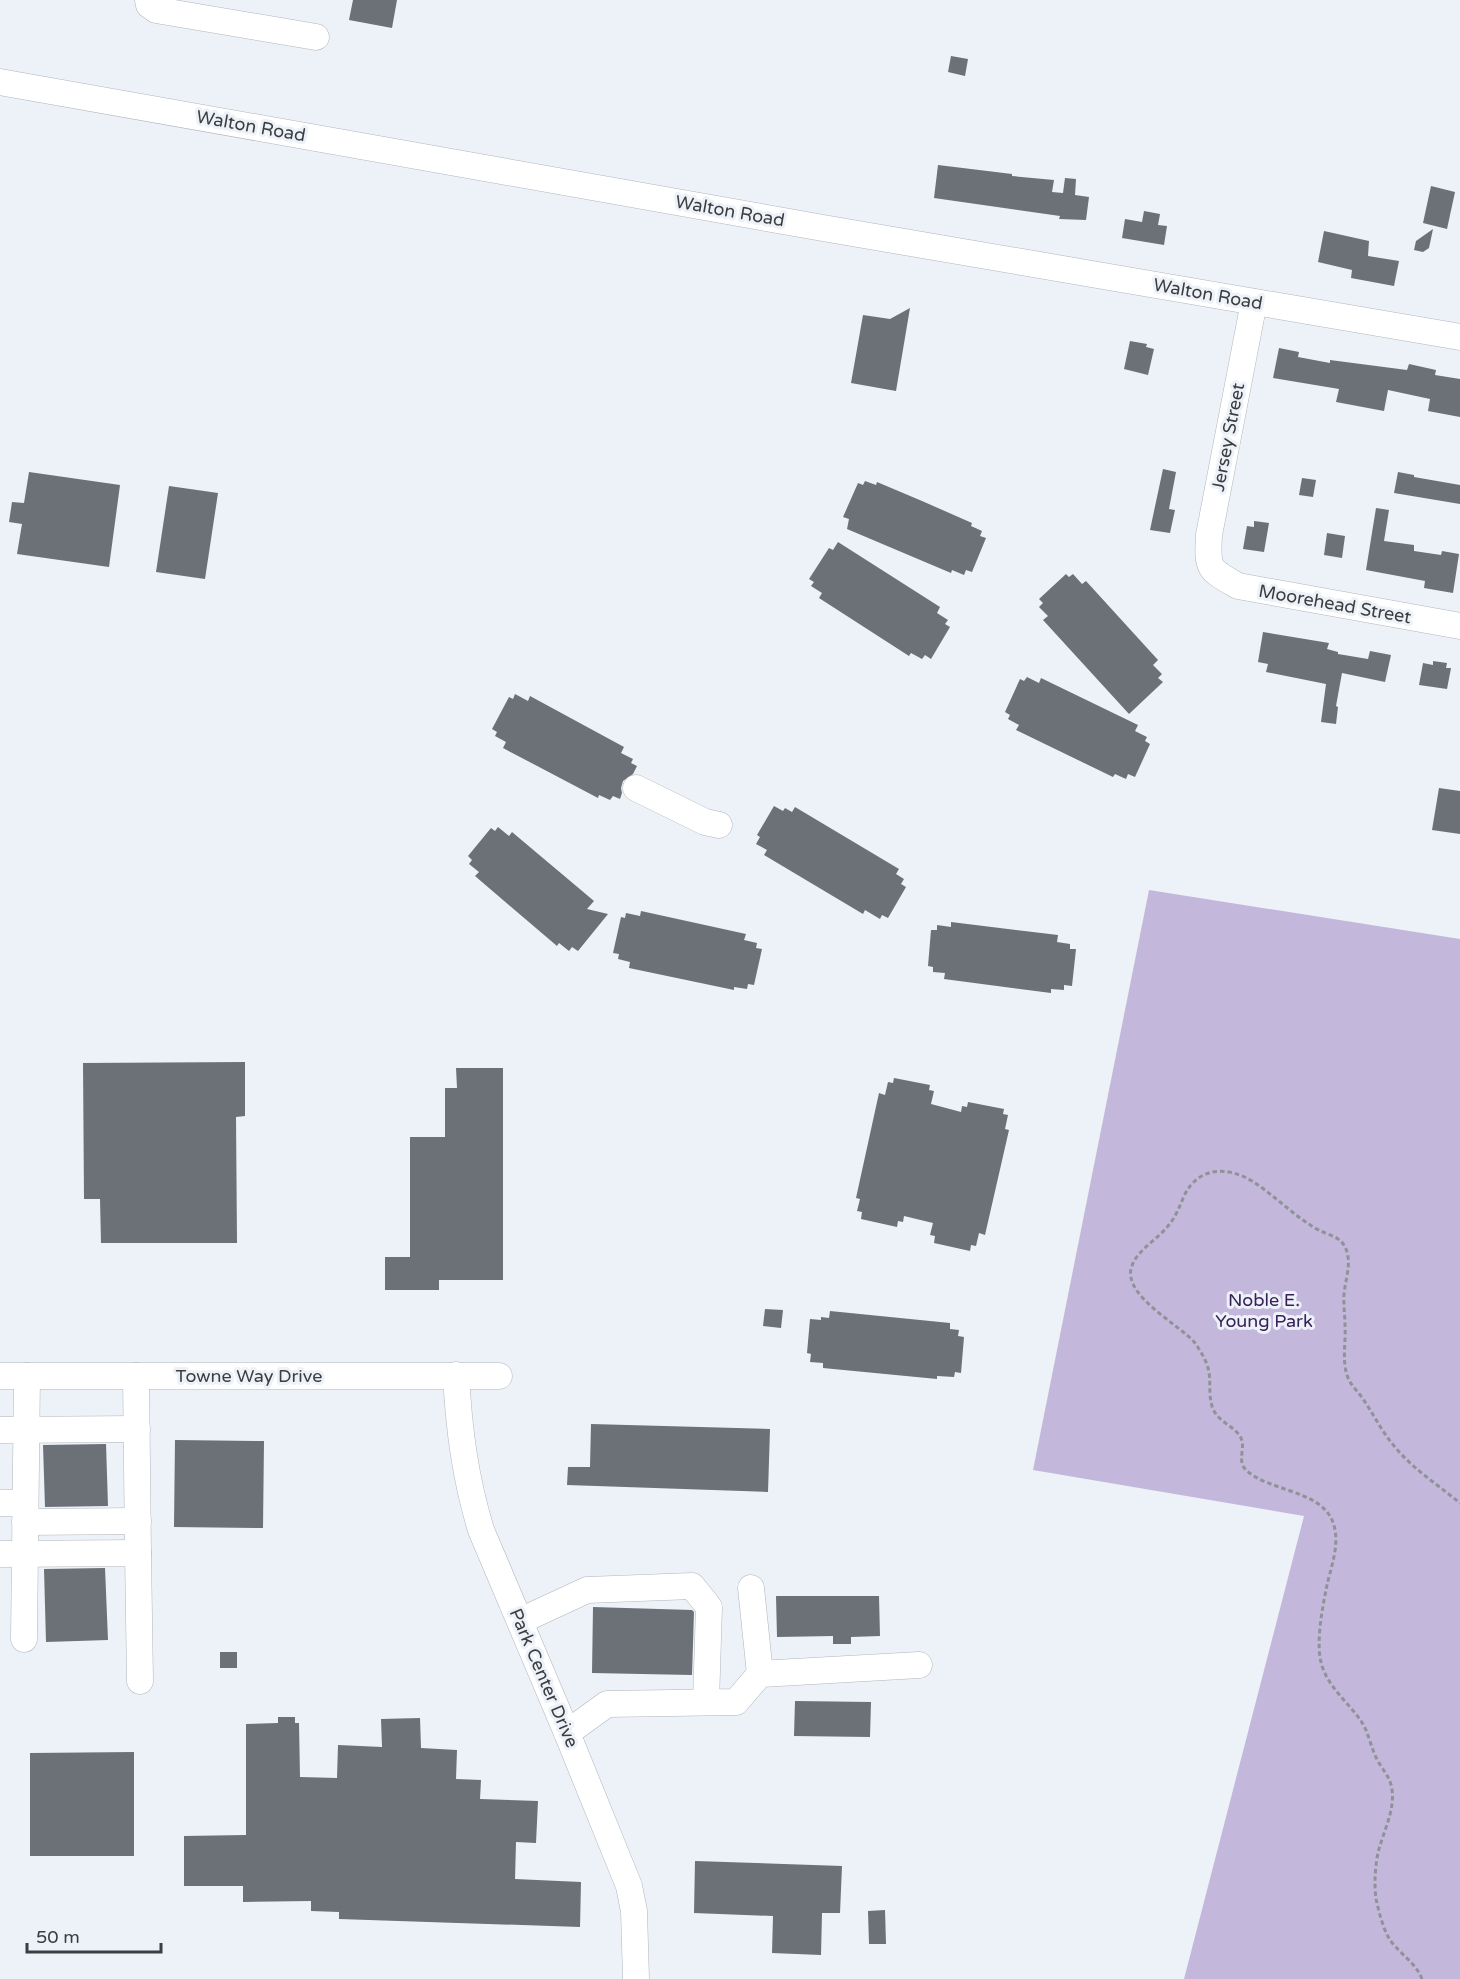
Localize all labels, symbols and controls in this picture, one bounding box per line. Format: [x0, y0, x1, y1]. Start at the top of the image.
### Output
street label: Walton Road [195, 106, 307, 146]
street label: Walton Road [674, 191, 786, 231]
street label: Walton Road [1152, 274, 1264, 314]
street label: Jersey Street [1207, 381, 1249, 493]
street label: Moorehead Street [1257, 580, 1413, 628]
park label: Noble E. Young Park [1215, 1289, 1313, 1332]
street label: Towne Way Drive [176, 1365, 322, 1387]
street label: Park Center Drive [505, 1605, 583, 1751]
scale bar [27, 1916, 160, 1954]
text: 50 m [36, 1926, 80, 1948]

